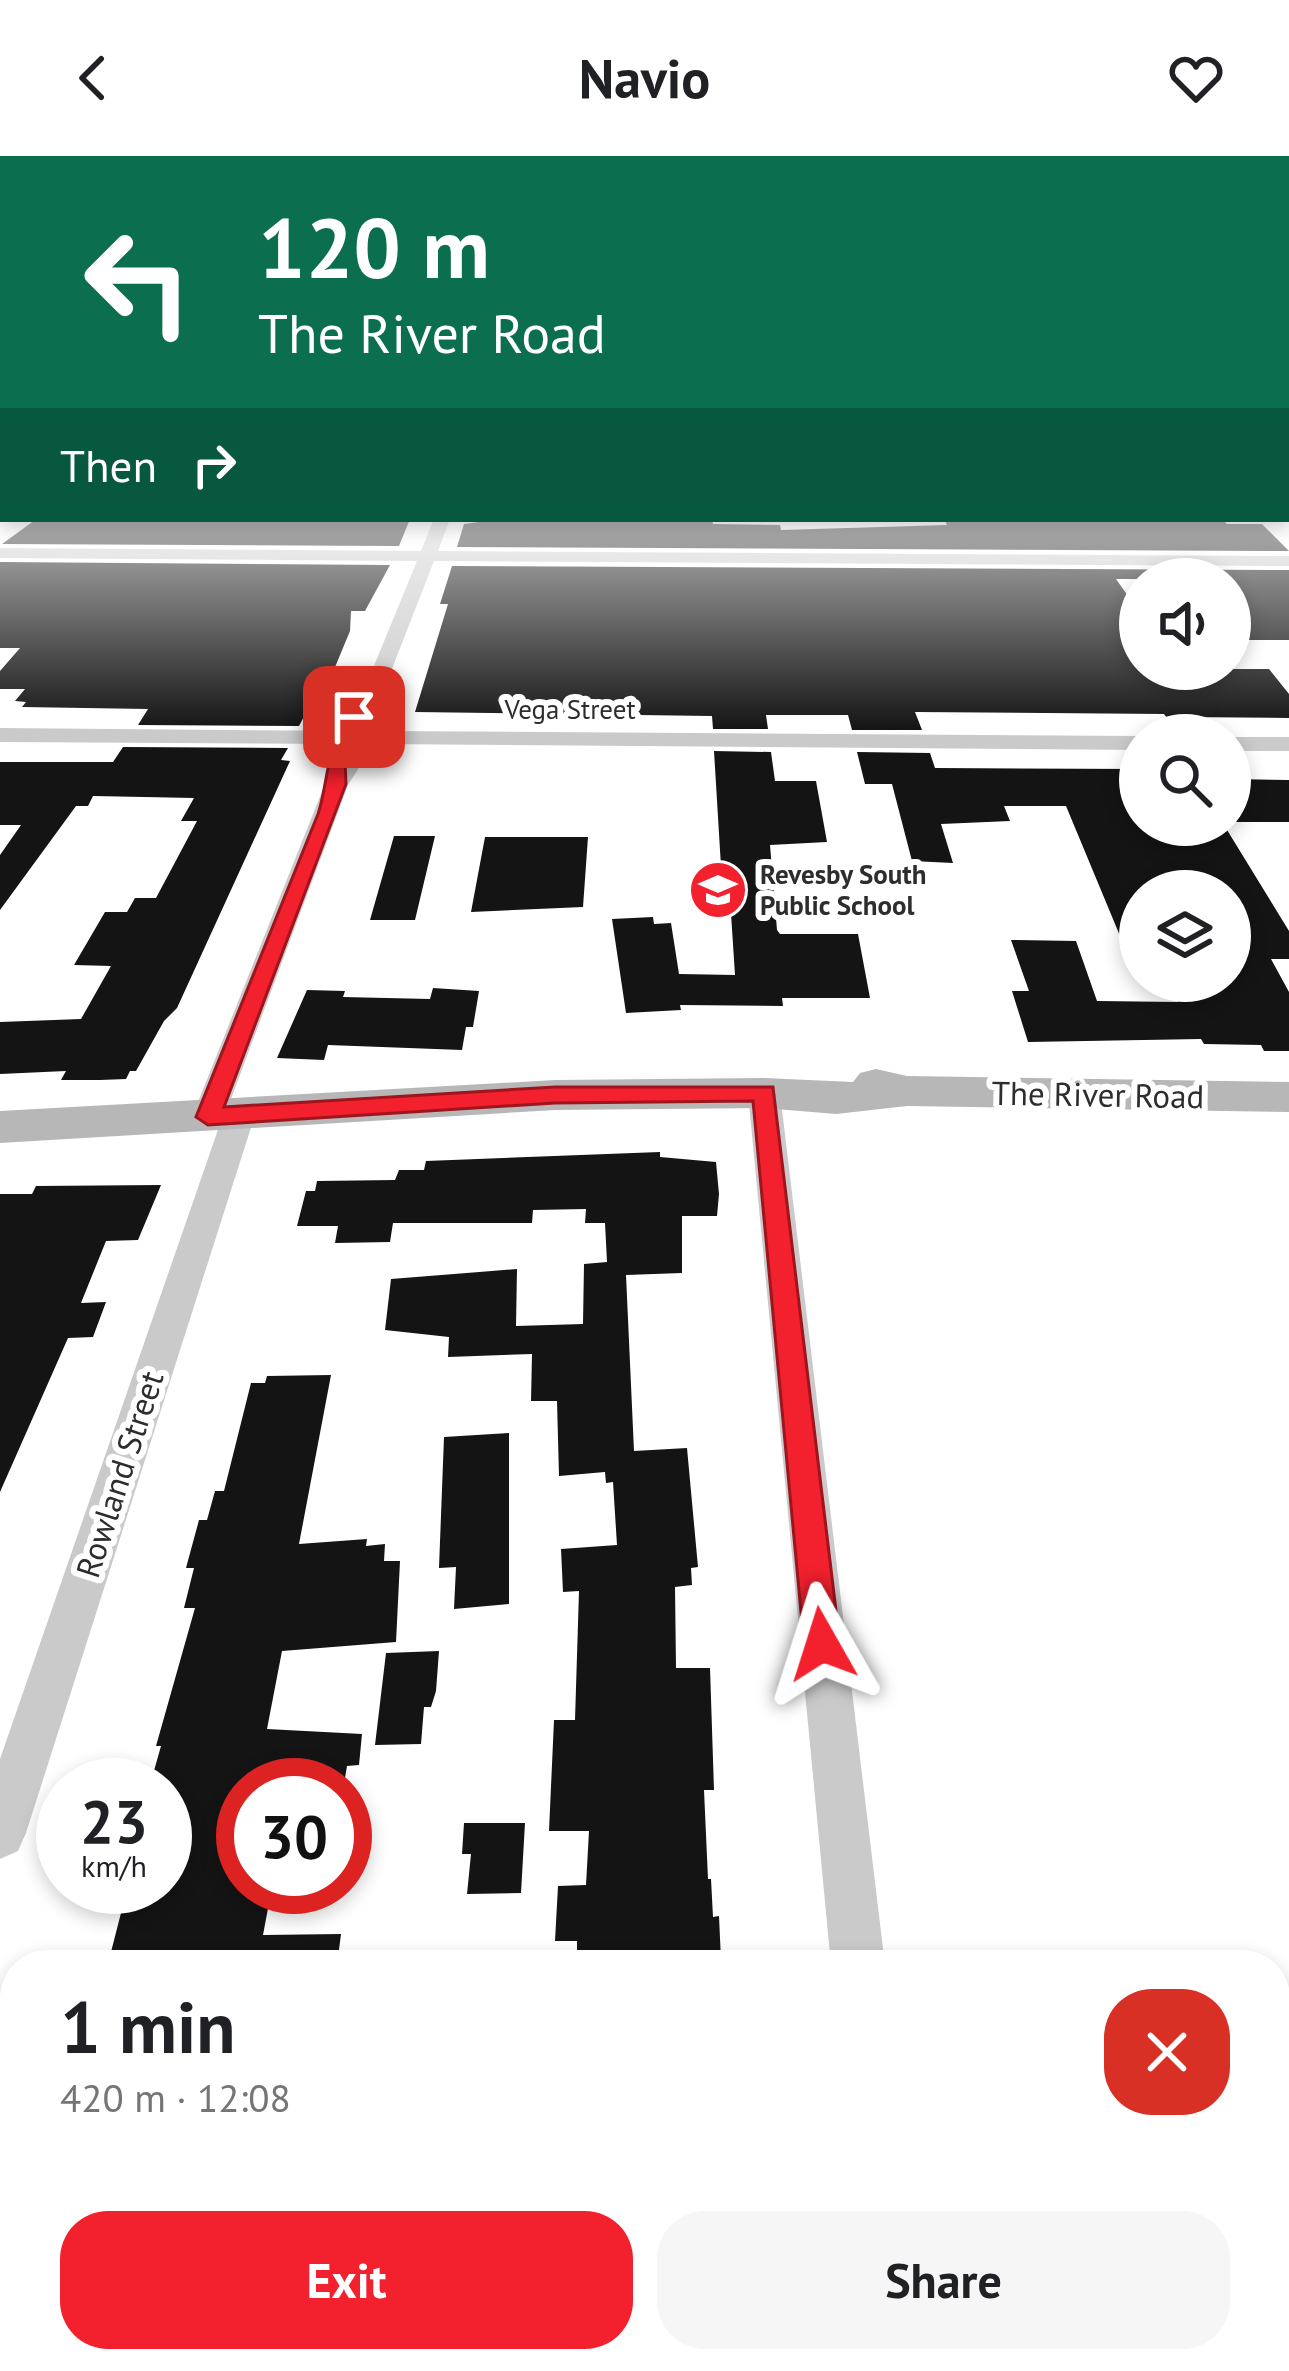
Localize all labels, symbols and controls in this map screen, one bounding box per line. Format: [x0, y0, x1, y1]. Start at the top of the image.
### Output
text: Navio [579, 43, 710, 113]
icon: back [60, 45, 126, 111]
icon: heart [1163, 45, 1229, 111]
text: 120 m [258, 192, 490, 301]
icon: left [60, 204, 216, 360]
text: The River Road [258, 298, 606, 368]
icon: right [181, 432, 247, 498]
text: Then [60, 436, 157, 494]
map controls [1119, 558, 1251, 1002]
button: sound [1119, 558, 1251, 690]
pin [303, 666, 405, 768]
icon: arrive [321, 684, 387, 750]
street label: Vega Street [503, 692, 636, 726]
button: search [1119, 714, 1251, 846]
place label: Revesby South Public School [760, 857, 926, 922]
school or university icon: Revesby South Public School [687, 859, 749, 921]
button: layers [1119, 870, 1251, 1002]
street label: The River Road [991, 1071, 1205, 1117]
street label: Rowland Street [65, 1365, 173, 1583]
position arrow [759, 1581, 885, 1707]
speed limit sign: 30 [216, 1758, 372, 1914]
text: 23 [80, 1782, 148, 1860]
text: km/h [81, 1846, 147, 1885]
text: 1 min [60, 1980, 236, 2073]
button: close [1104, 1989, 1230, 2115]
text: 420 m · 12:08 [60, 2072, 291, 2123]
button: Exit [60, 2211, 633, 2349]
button: Share [657, 2211, 1230, 2349]

